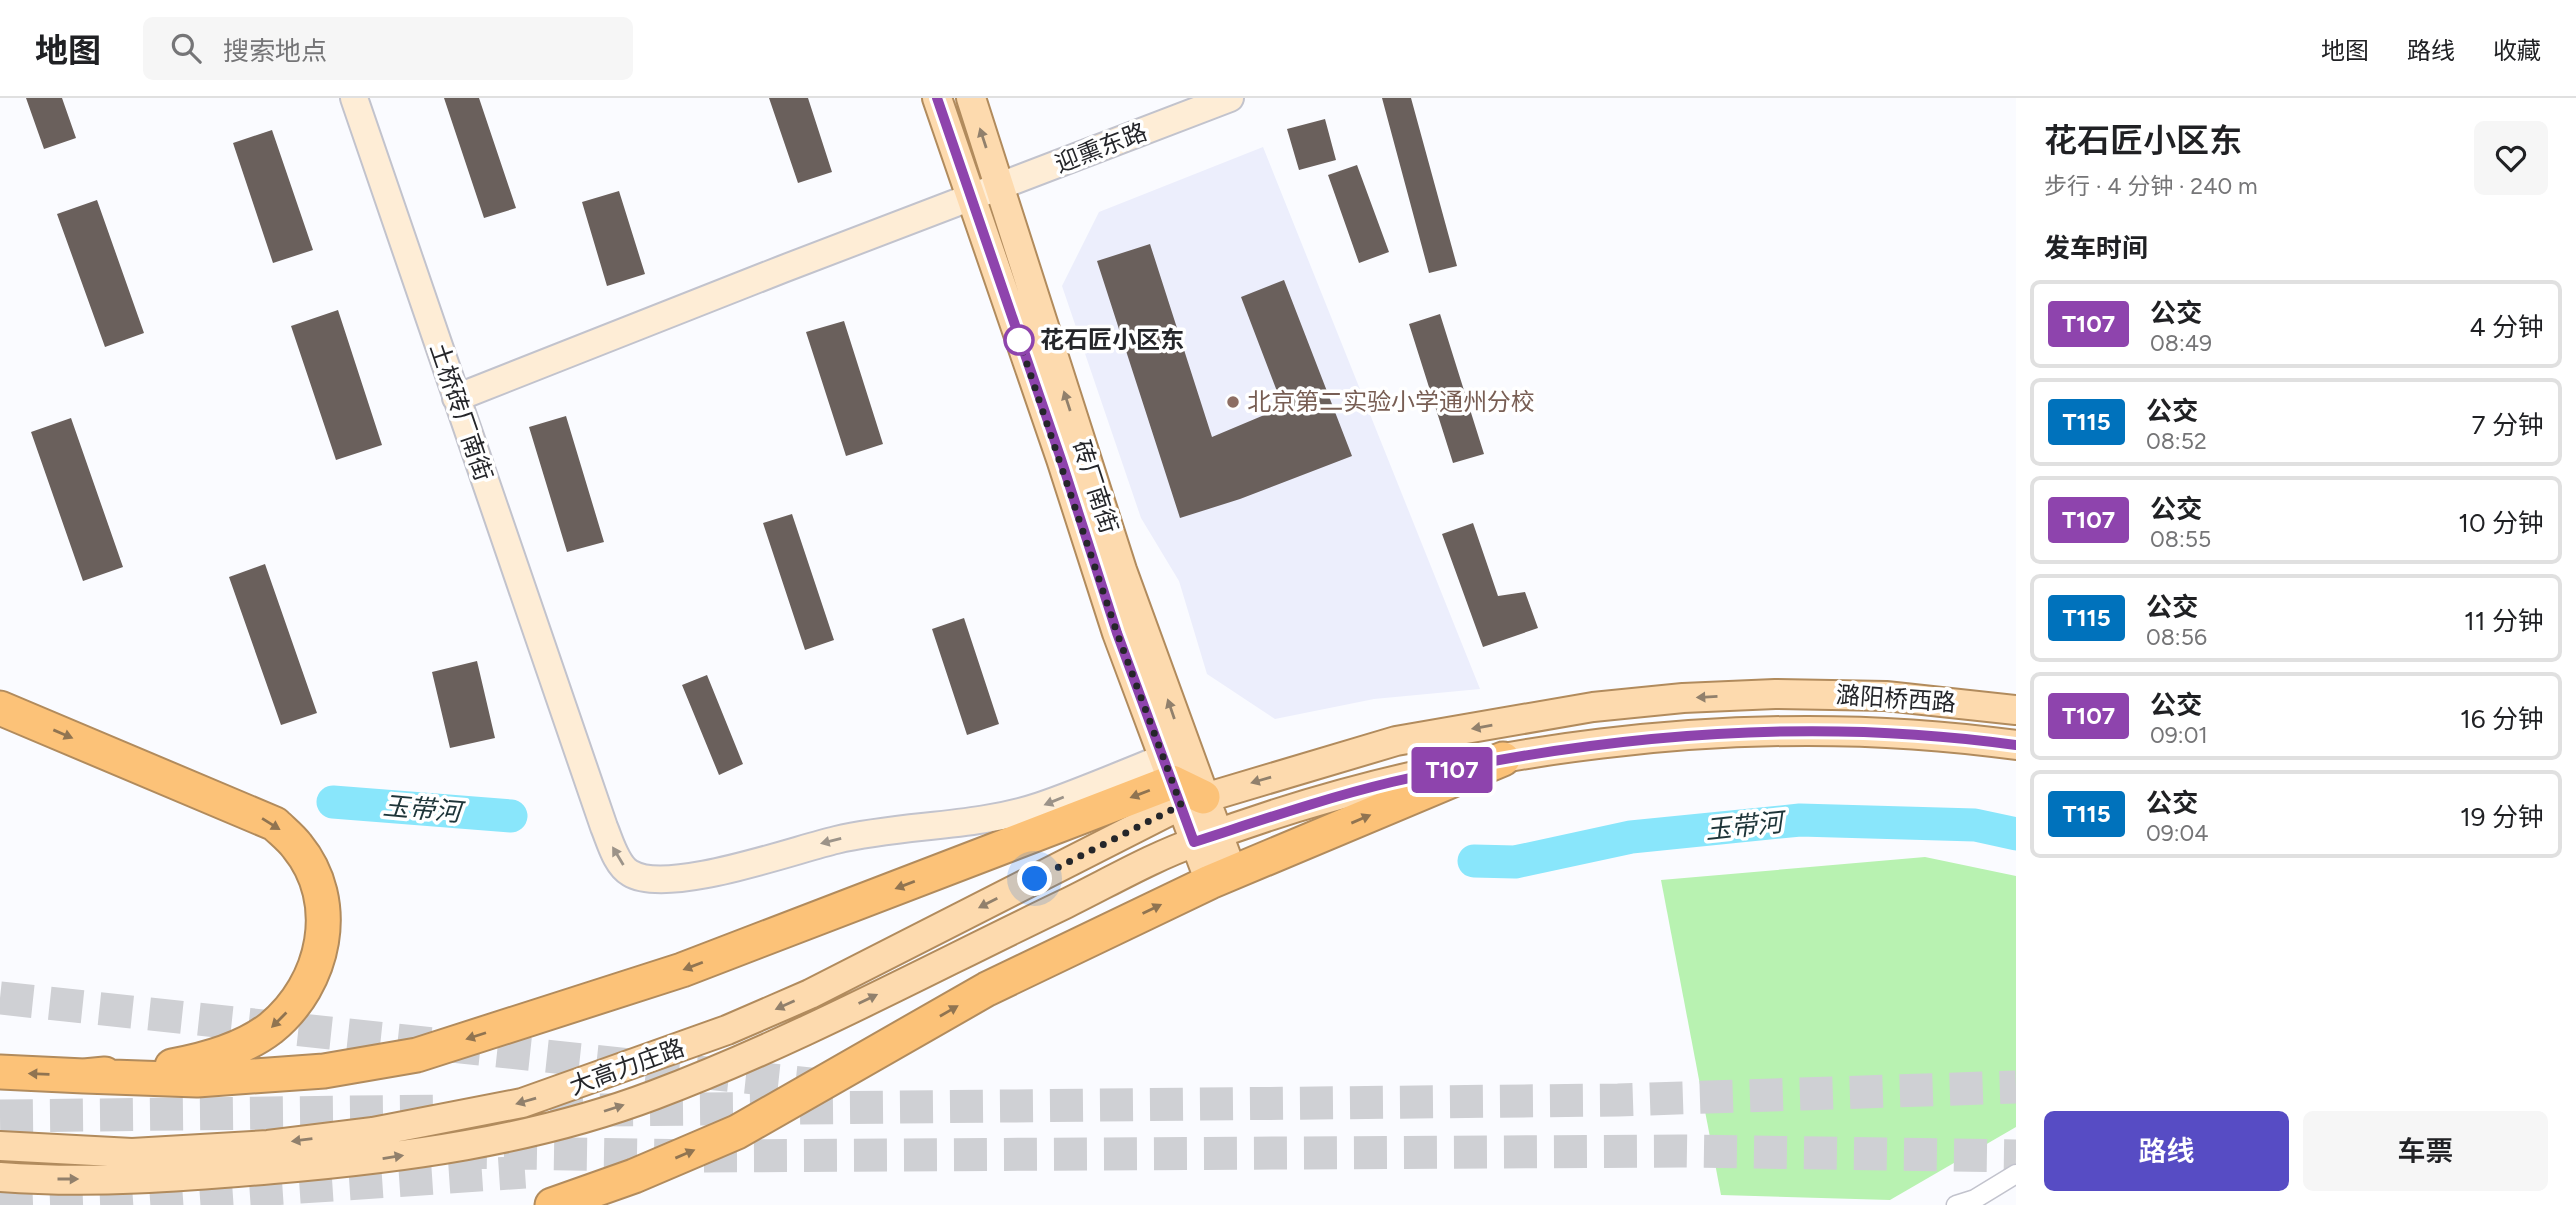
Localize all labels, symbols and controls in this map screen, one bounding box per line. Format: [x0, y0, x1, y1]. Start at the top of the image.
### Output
search box [143, 17, 633, 80]
icon: search [167, 29, 205, 67]
text: 地图 [35, 31, 101, 70]
text: 搜索地点 [223, 35, 327, 67]
text: 地图 [2321, 36, 2369, 65]
text: 路线 [2407, 36, 2455, 65]
text: 收藏 [2493, 36, 2541, 65]
street label: 迎熏东路 [1051, 117, 1151, 178]
text: 花石匠小区东 [2044, 121, 2242, 160]
button: heart [2474, 121, 2548, 195]
one-way arrow [978, 127, 988, 148]
text: 步行 · 4 分钟 · 240 m [2044, 172, 2258, 200]
text: 发车时间 [2044, 232, 2148, 264]
text: 公交 [2150, 297, 2202, 329]
text: T107 [2062, 309, 2115, 338]
text: 4 分钟 [2469, 311, 2544, 343]
marker: 花石匠小区东 [1004, 325, 1034, 355]
place label: 花石匠小区东 [1040, 325, 1184, 354]
text: 08:49 [2150, 329, 2212, 357]
street label: 土桥砖厂南街 [424, 339, 499, 485]
place label: 北京第二实验小学通州分校 [1247, 387, 1535, 416]
one-way arrow [1061, 390, 1072, 411]
marker: 北京第二实验小学通州分校 [1225, 394, 1241, 410]
text: 公交 [2146, 395, 2198, 427]
text: T115 [2062, 407, 2111, 436]
text: 7 分钟 [2472, 409, 2544, 441]
text: 08:52 [2146, 427, 2207, 455]
street label: 砖厂南街 [1067, 437, 1124, 537]
text: 公交 [2150, 493, 2202, 525]
text: T107 [2062, 505, 2115, 534]
text: 10 分钟 [2458, 507, 2544, 539]
text: 08:55 [2150, 525, 2211, 553]
text: 公交 [2146, 591, 2198, 623]
text: T115 [2062, 603, 2111, 632]
text: 11 分钟 [2464, 605, 2544, 637]
text: 08:56 [2146, 623, 2207, 651]
street label: 潞阳桥西路 [1835, 680, 1957, 717]
text: 公交 [2150, 689, 2202, 721]
one-way arrow [1696, 691, 1718, 702]
one-way arrow [1165, 699, 1176, 720]
text: T107 [2062, 701, 2115, 730]
text: 16 分钟 [2460, 703, 2544, 735]
text: 09:01 [2150, 721, 2208, 749]
one-way arrow [1471, 722, 1493, 733]
one-way arrow [53, 728, 73, 740]
line badge: T107 [1403, 747, 1501, 793]
text: T107 [1425, 755, 1479, 784]
one-way arrow [1250, 775, 1272, 786]
text: 公交 [2146, 787, 2198, 819]
one-way arrow [1130, 789, 1151, 800]
water label: 玉带河 [382, 790, 467, 829]
one-way arrow [1043, 795, 1064, 806]
text: T115 [2062, 799, 2111, 828]
text: 19 分钟 [2460, 801, 2544, 833]
water label: 玉带河 [1704, 805, 1789, 846]
one-way arrow [1351, 813, 1372, 824]
one-way arrow [262, 818, 281, 831]
text: 09:04 [2146, 819, 2209, 847]
one-way arrow [820, 836, 842, 847]
one-way arrow [612, 846, 624, 865]
your location [1017, 861, 1052, 896]
one-way arrow [894, 879, 915, 890]
one-way arrow [978, 897, 998, 908]
one-way arrow [1142, 904, 1163, 915]
one-way arrow [682, 961, 703, 972]
one-way arrow [858, 994, 878, 1005]
one-way arrow [774, 1000, 795, 1011]
one-way arrow [939, 1005, 959, 1017]
one-way arrow [270, 1011, 287, 1028]
one-way arrow [465, 1031, 486, 1042]
street label: 大高力庄路 [565, 1032, 688, 1101]
one-way arrow [28, 1068, 50, 1079]
one-way arrow [515, 1097, 536, 1107]
one-way arrow [604, 1102, 625, 1113]
button: 路线 [2044, 1111, 2289, 1191]
button: 车票 [2303, 1111, 2548, 1191]
one-way arrow [291, 1135, 313, 1146]
one-way arrow [674, 1149, 695, 1160]
one-way arrow [382, 1151, 404, 1162]
one-way arrow [57, 1173, 79, 1185]

